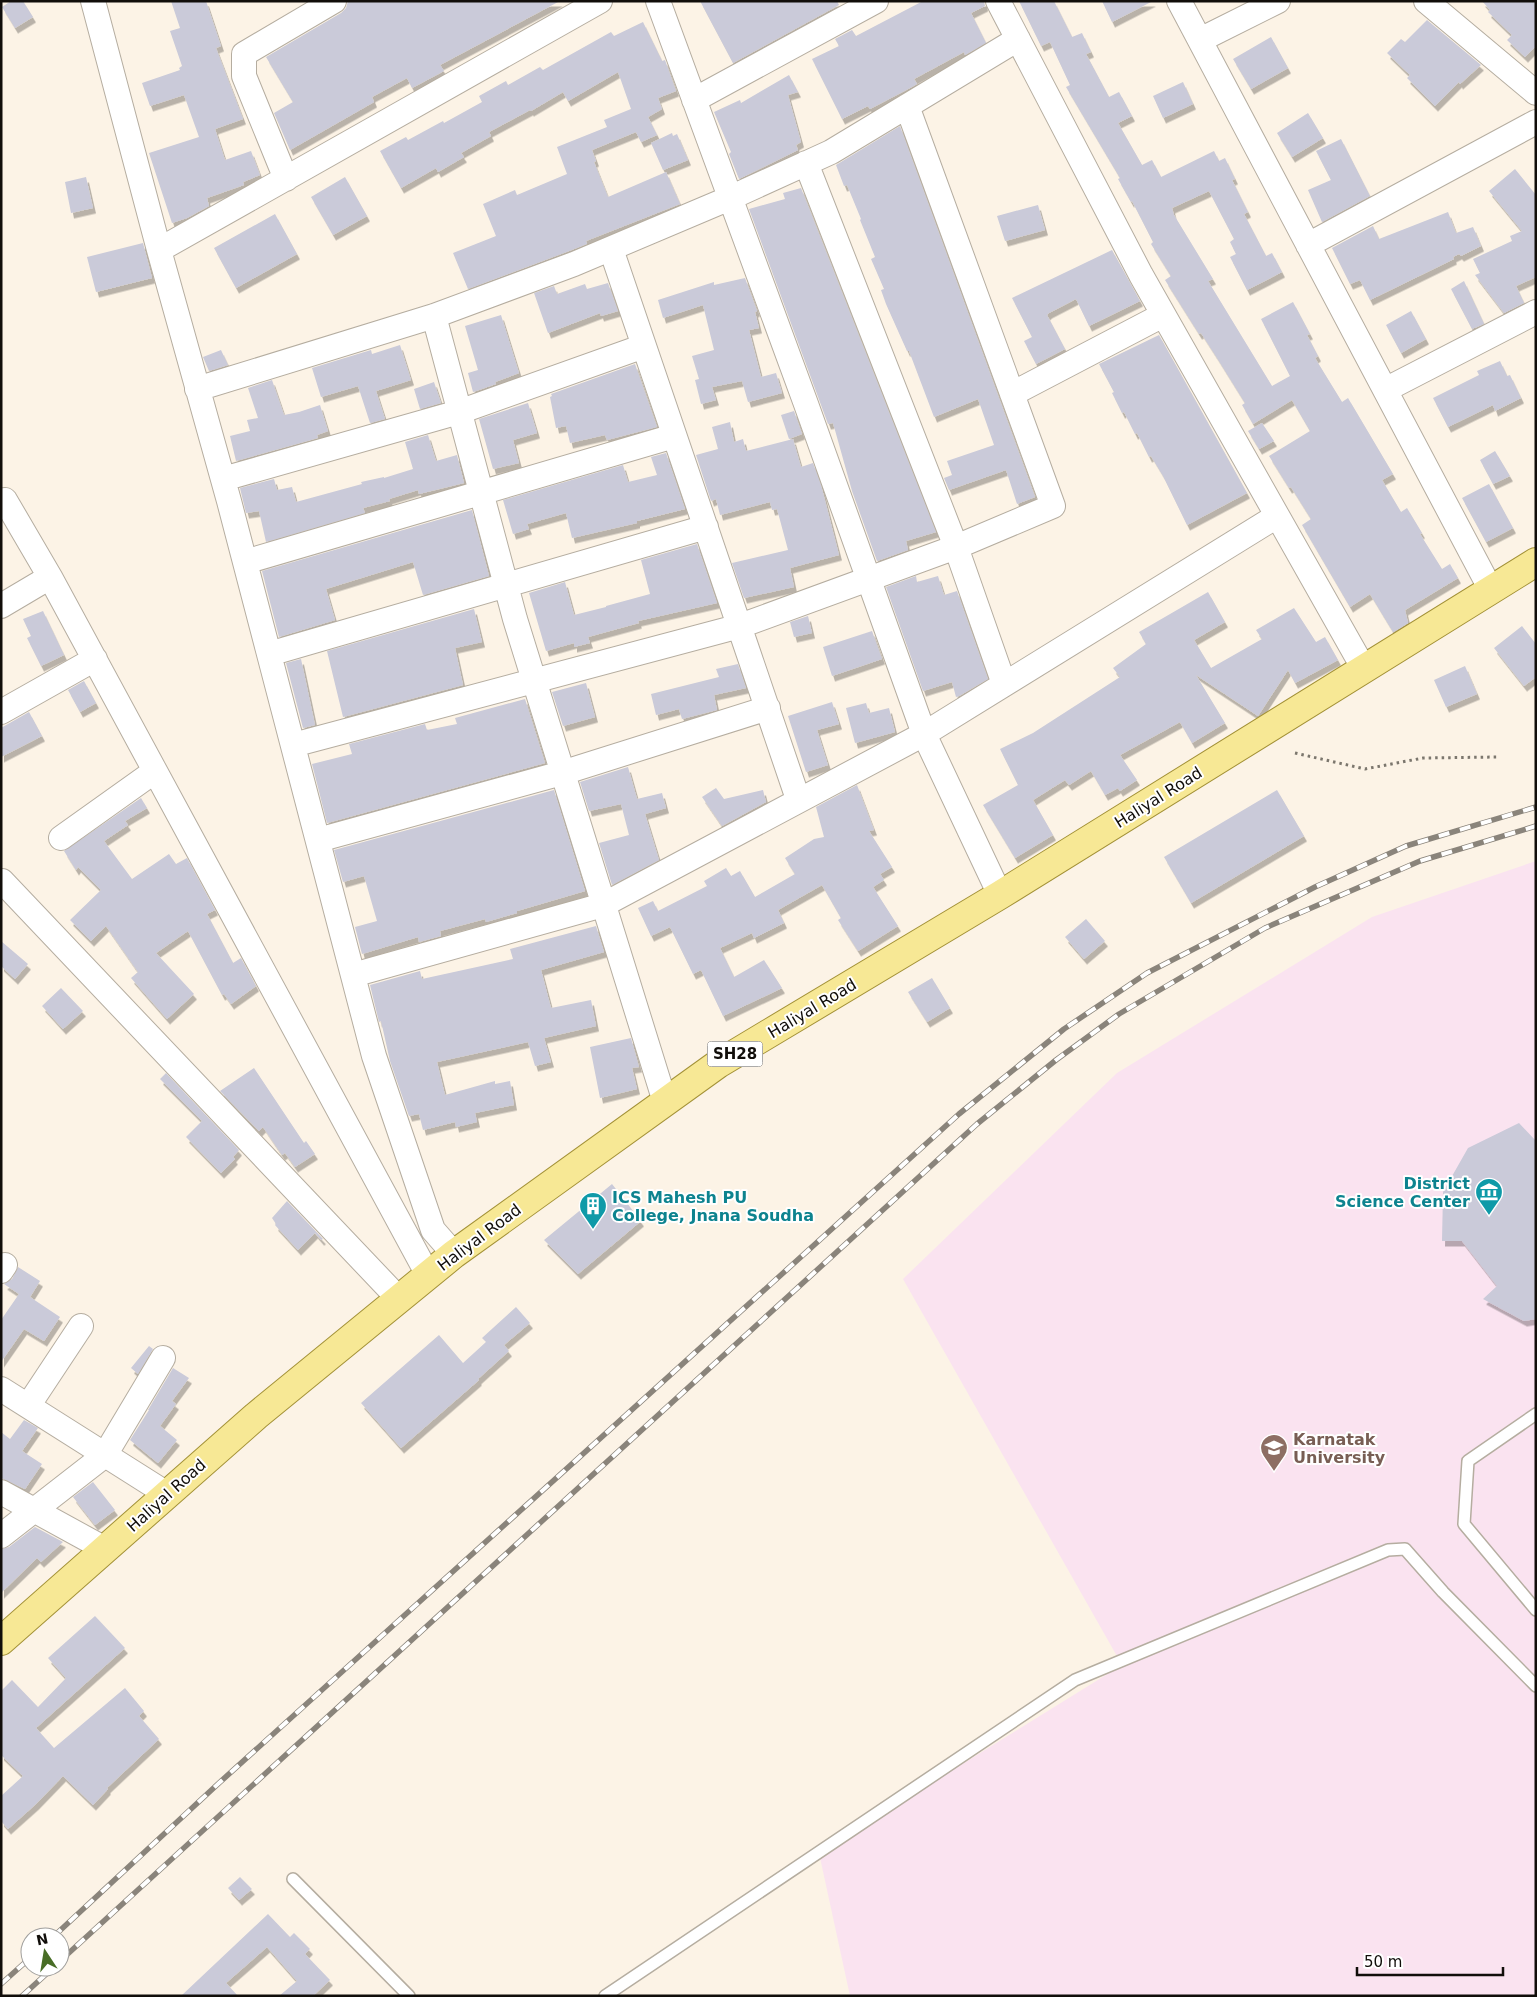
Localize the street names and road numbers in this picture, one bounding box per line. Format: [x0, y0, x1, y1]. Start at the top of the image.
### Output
street label: Haliyal Road [1111, 763, 1206, 832]
street label: Haliyal Road [765, 975, 860, 1042]
road number: SH28 [708, 1042, 762, 1066]
street label: Haliyal Road [434, 1200, 525, 1275]
street label: Haliyal Road [123, 1455, 210, 1536]

